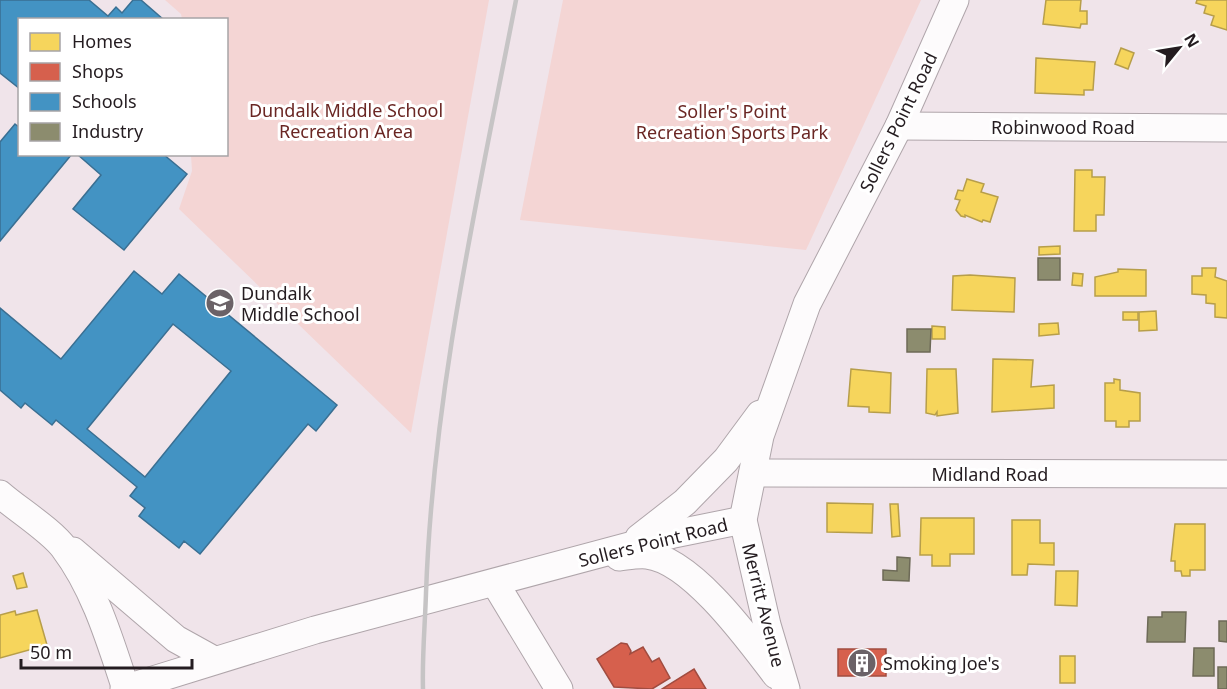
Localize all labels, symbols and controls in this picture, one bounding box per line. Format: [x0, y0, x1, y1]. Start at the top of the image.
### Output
legend [18, 18, 228, 156]
north arrow [1149, 18, 1209, 78]
text: Homes [72, 29, 132, 53]
text: N [1179, 29, 1205, 52]
street label: Sollers Point Road [854, 48, 942, 196]
text: Shops [72, 59, 124, 83]
text: Schools [72, 89, 137, 113]
park label: Dundalk Middle School Recreation Area [249, 98, 443, 143]
park label: Soller's Point Recreation Sports Park [636, 99, 829, 144]
street label: Robinwood Road [991, 115, 1135, 139]
text: Industry [72, 119, 144, 143]
place label: Dundalk Middle School [241, 281, 360, 326]
school or university icon: Dundalk Middle School [204, 287, 236, 319]
street label: Midland Road [932, 462, 1048, 486]
street label: Sollers Point Road [576, 512, 730, 572]
street label: Merritt Avenue [737, 541, 791, 669]
scale bar [21, 632, 192, 670]
text: 50 m [30, 640, 72, 664]
building icon: Smoking Joe's [846, 647, 878, 679]
place label: Smoking Joe's [883, 651, 1000, 675]

